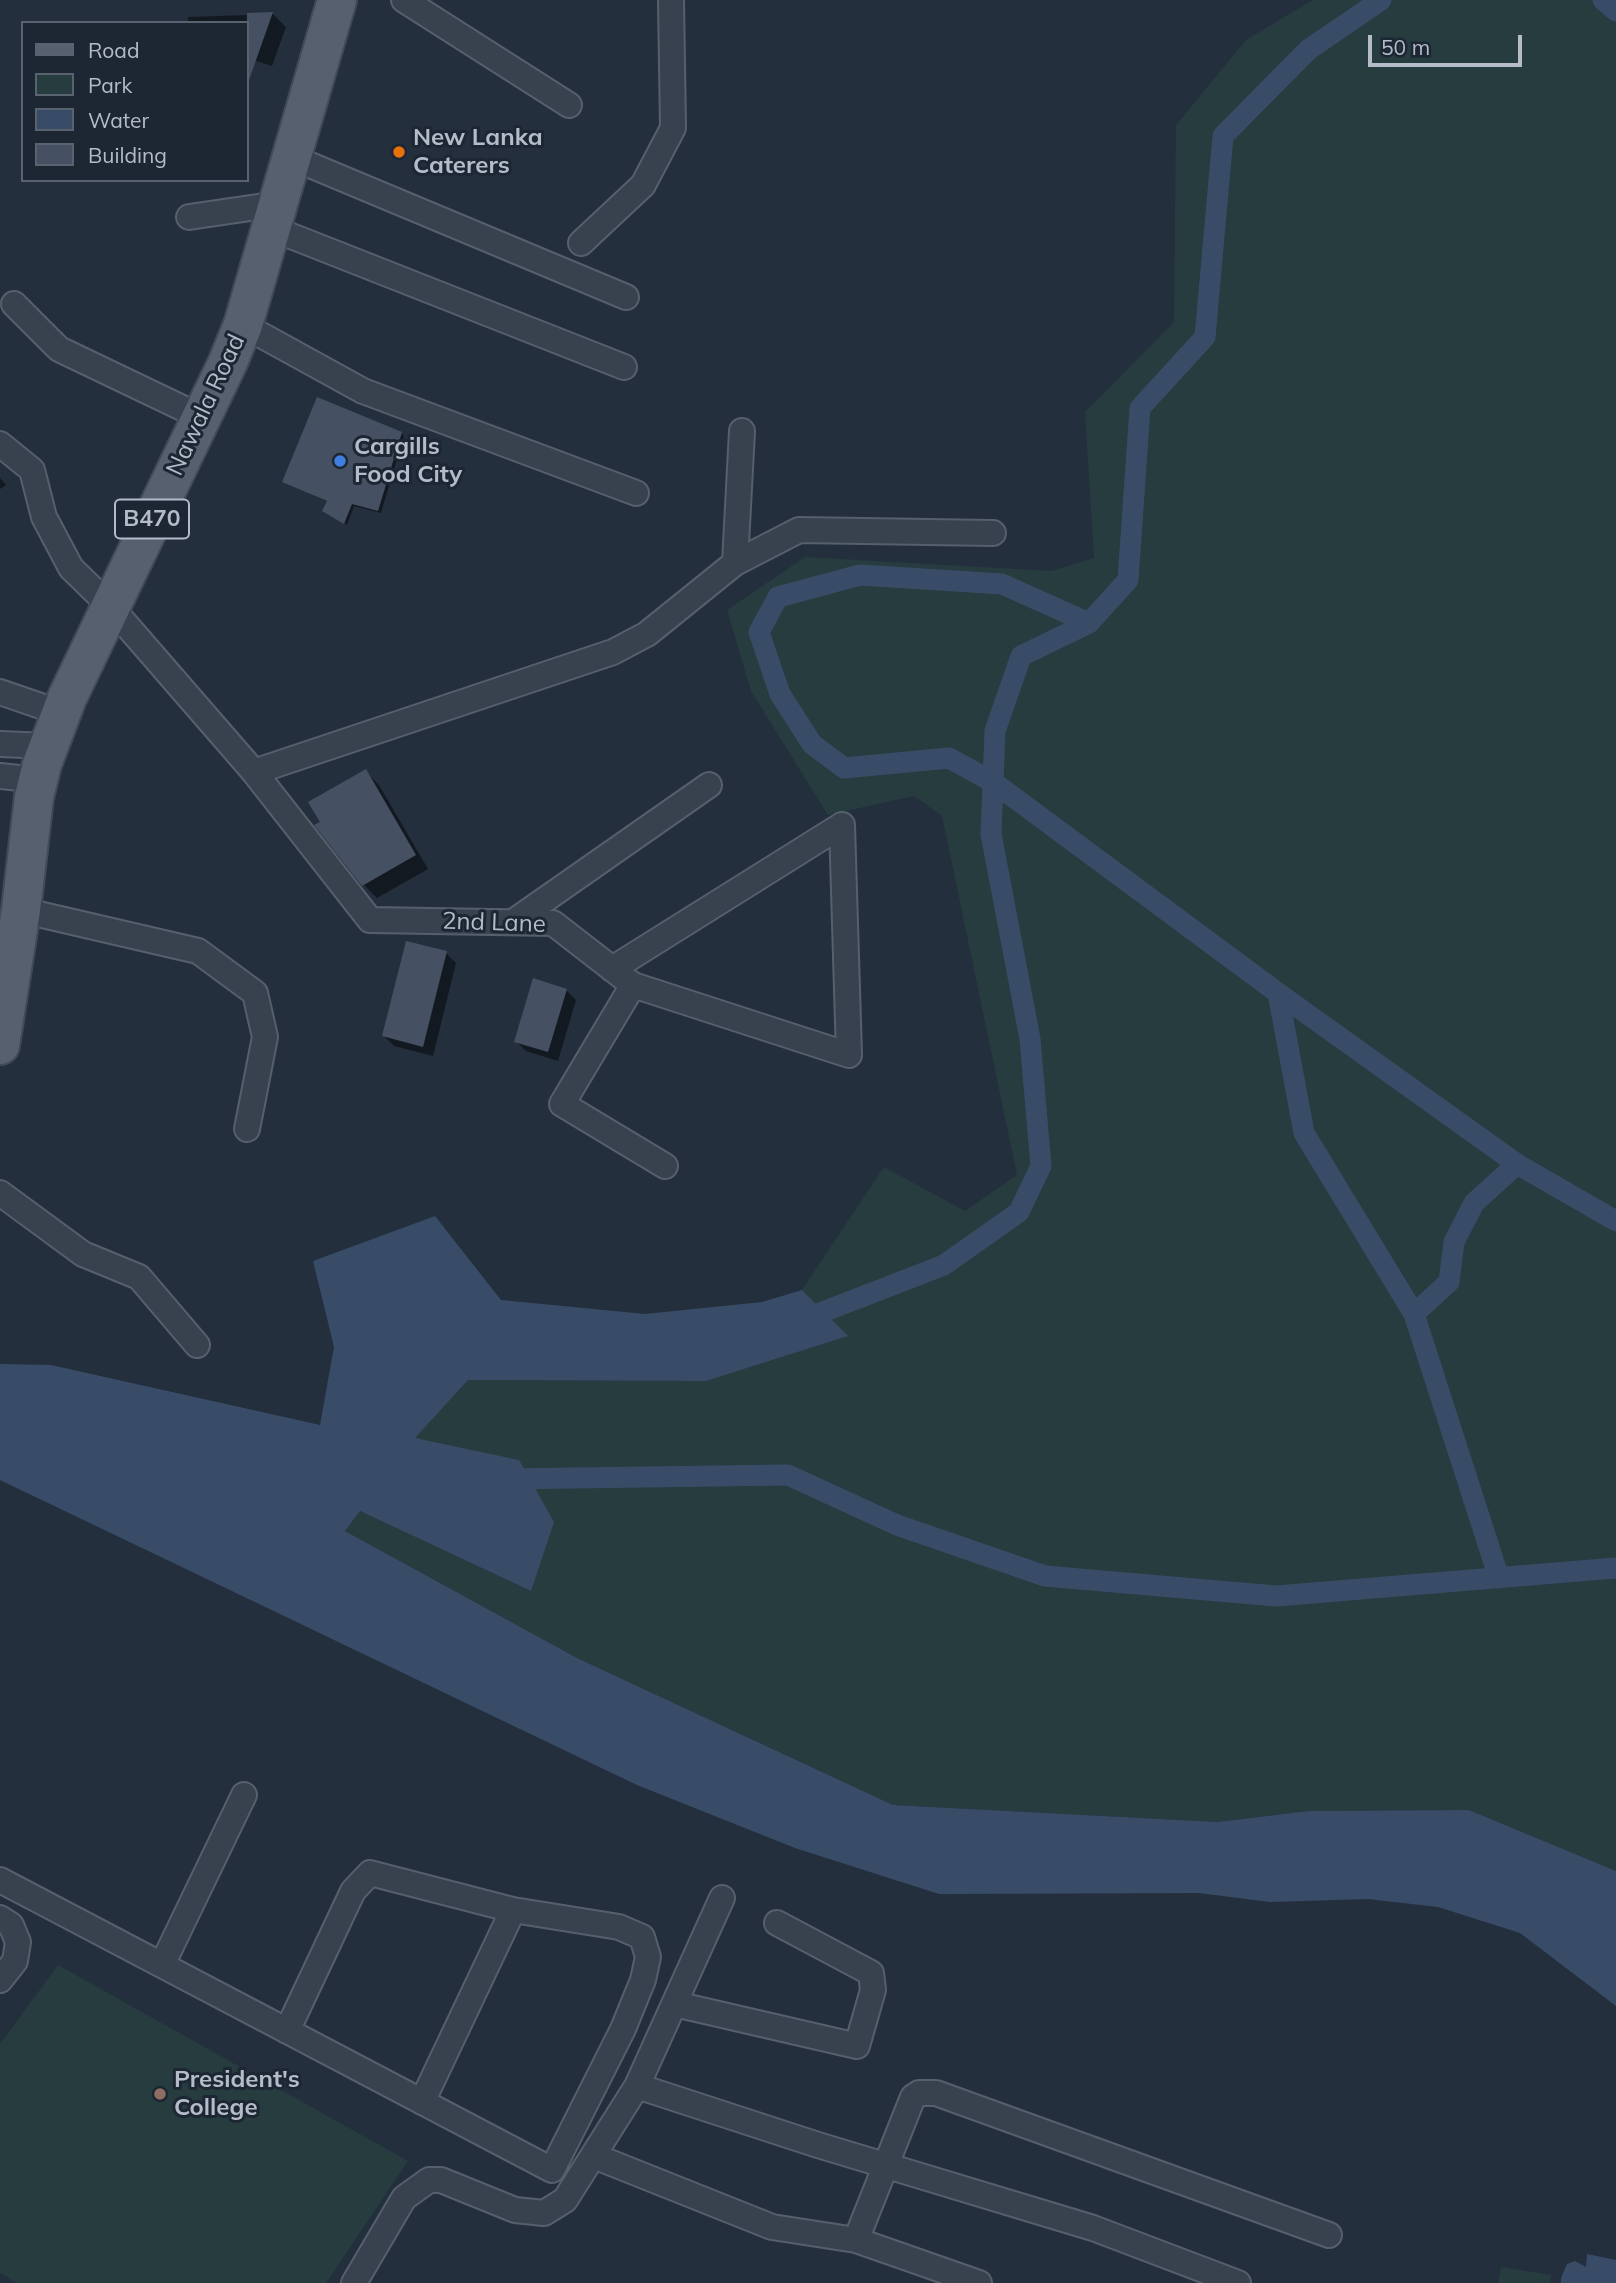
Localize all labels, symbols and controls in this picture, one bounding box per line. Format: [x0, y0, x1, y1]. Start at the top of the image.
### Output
legend [21, 21, 248, 182]
scale bar [1371, 21, 1525, 65]
text: 50 m [1381, 34, 1430, 60]
text: Road [88, 37, 139, 63]
text: Park [88, 72, 132, 98]
text: Water [88, 107, 149, 133]
place label: New Lanka Caterers [413, 124, 543, 180]
text: Building [88, 142, 167, 168]
marker: New Lanka Caterers [391, 144, 407, 160]
street label: Nawala Road [161, 330, 251, 480]
place label: Cargills Food City [354, 433, 462, 489]
marker: Cargills Food City [332, 453, 348, 469]
road number: B470 [115, 499, 189, 538]
street label: 2nd Lane [442, 907, 546, 939]
place label: President's College [174, 2066, 300, 2122]
marker: President's College [152, 2086, 168, 2102]

